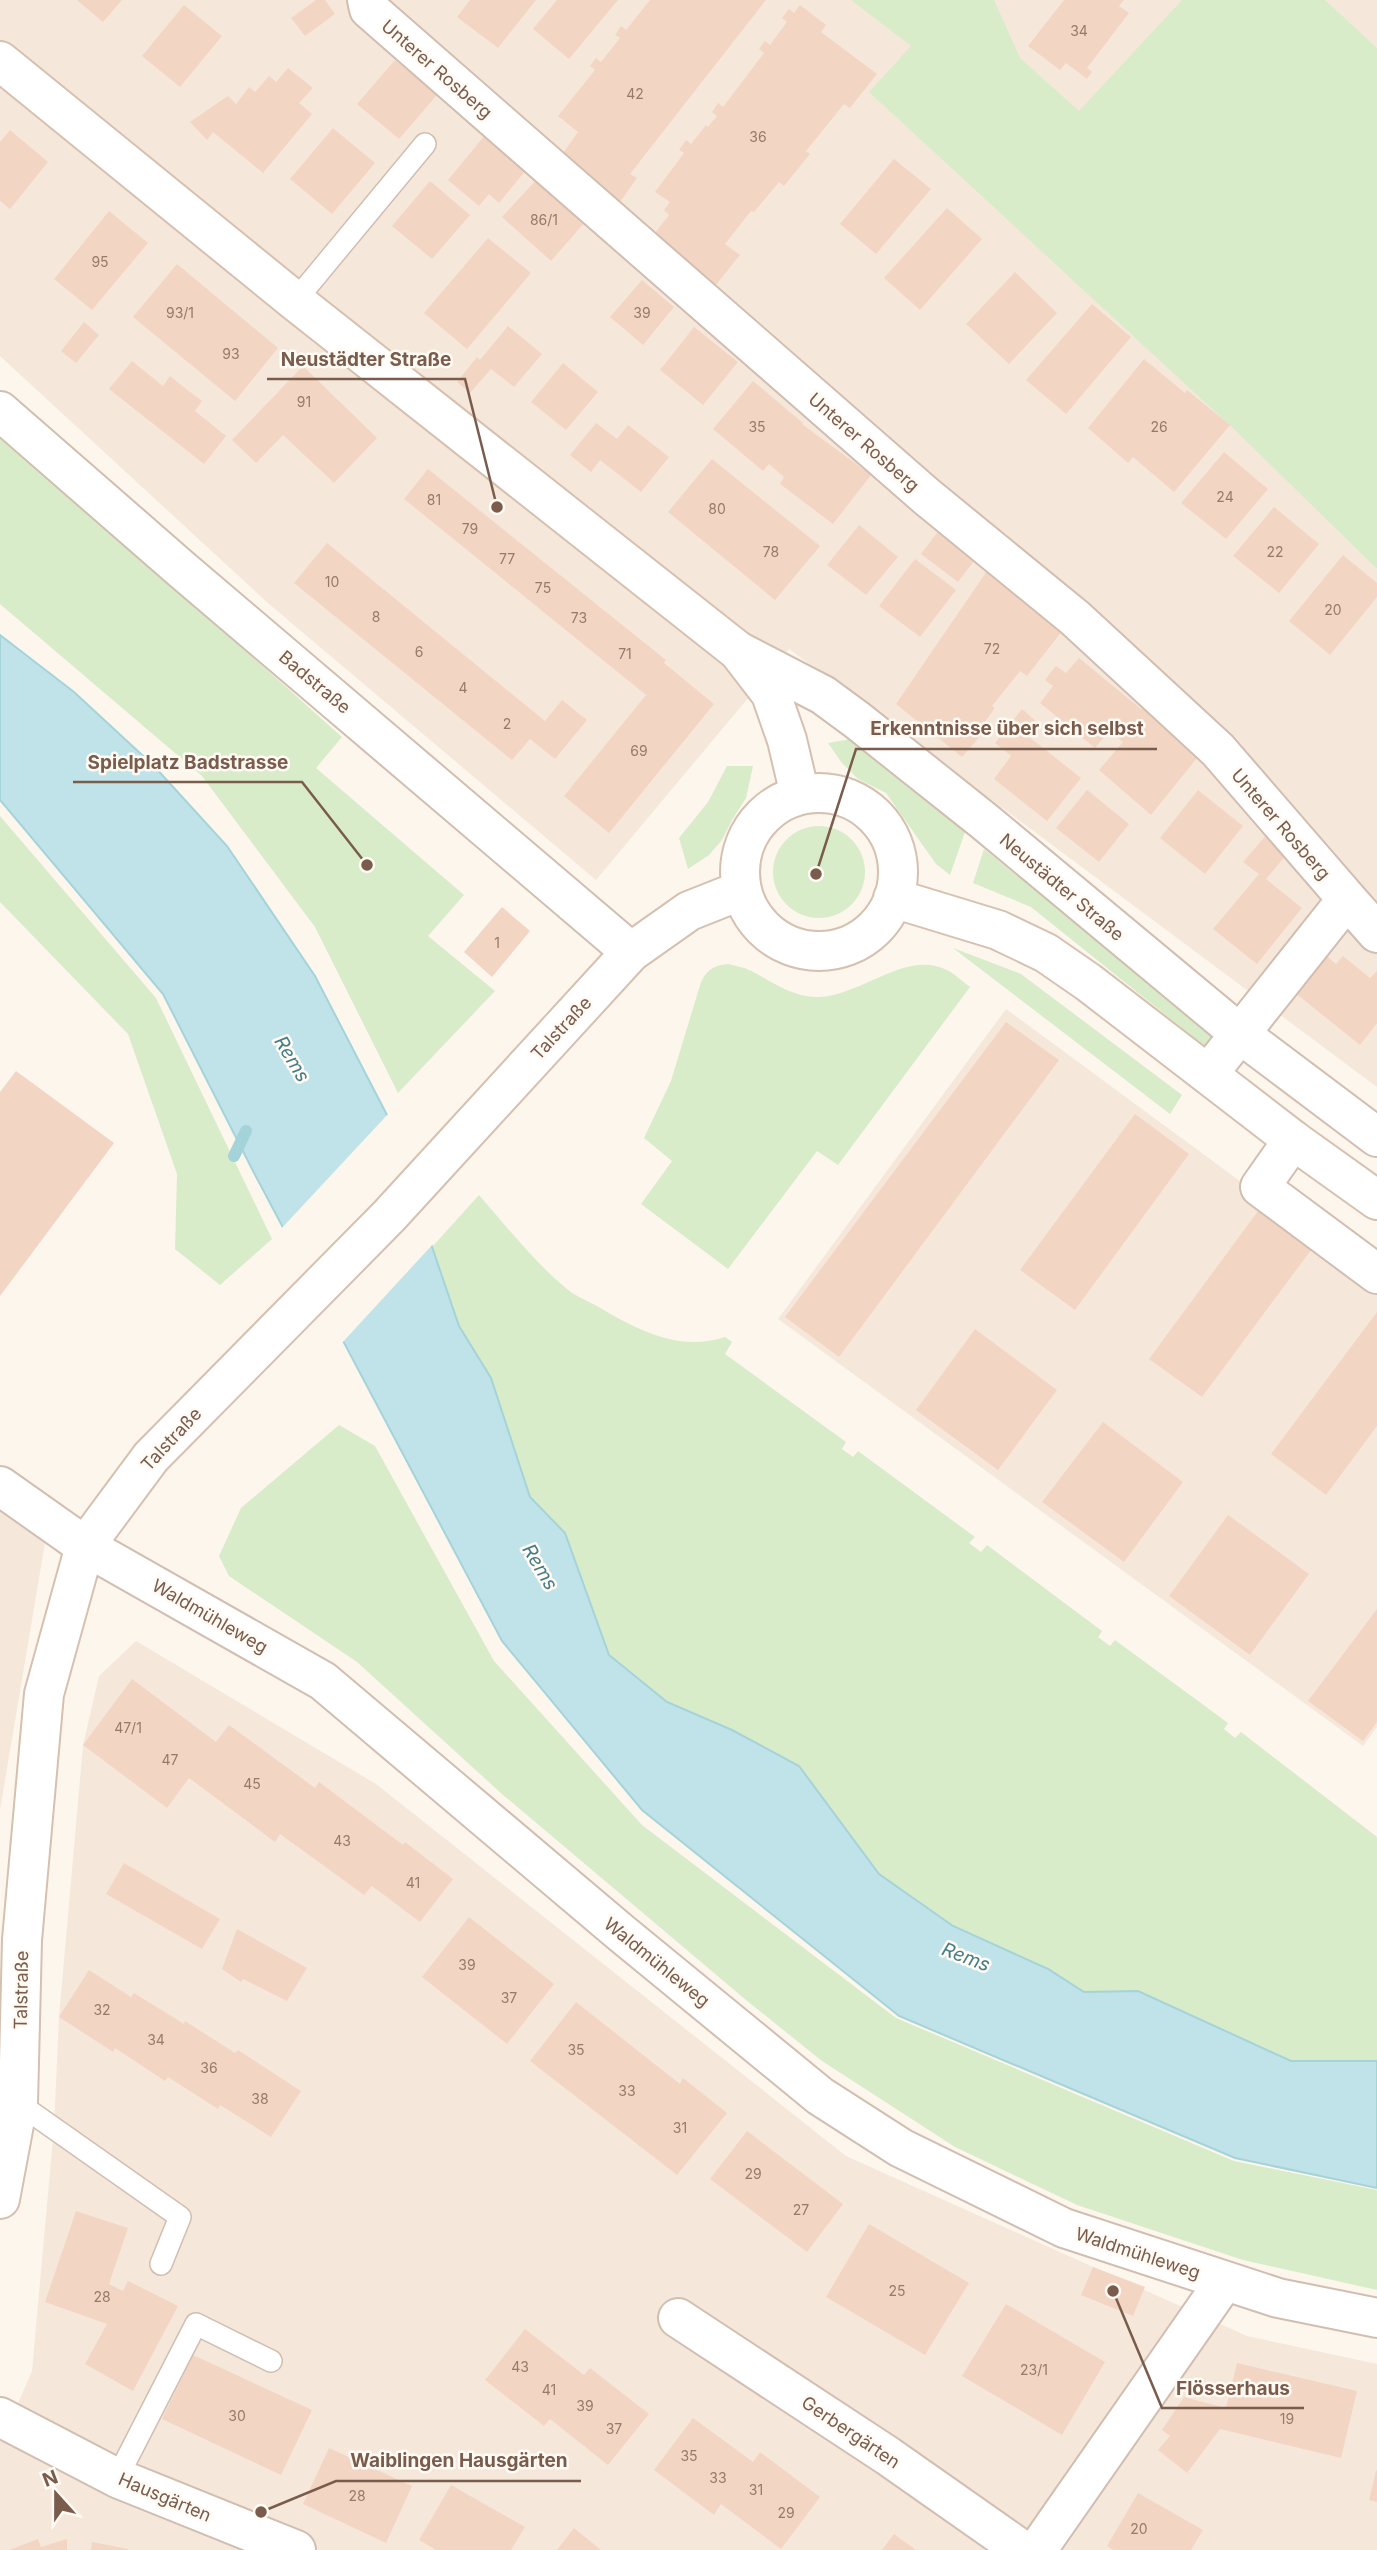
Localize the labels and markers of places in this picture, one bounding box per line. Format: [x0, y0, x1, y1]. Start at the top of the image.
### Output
callout: Neustädter Straße [267, 339, 465, 379]
callout: Erkenntnisse über sich selbst [856, 709, 1157, 749]
callout: Spielplatz Badstrasse [73, 742, 302, 782]
callout: Flösserhaus [1162, 2368, 1304, 2408]
callout: Waiblingen Hausgärten [336, 2441, 581, 2481]

